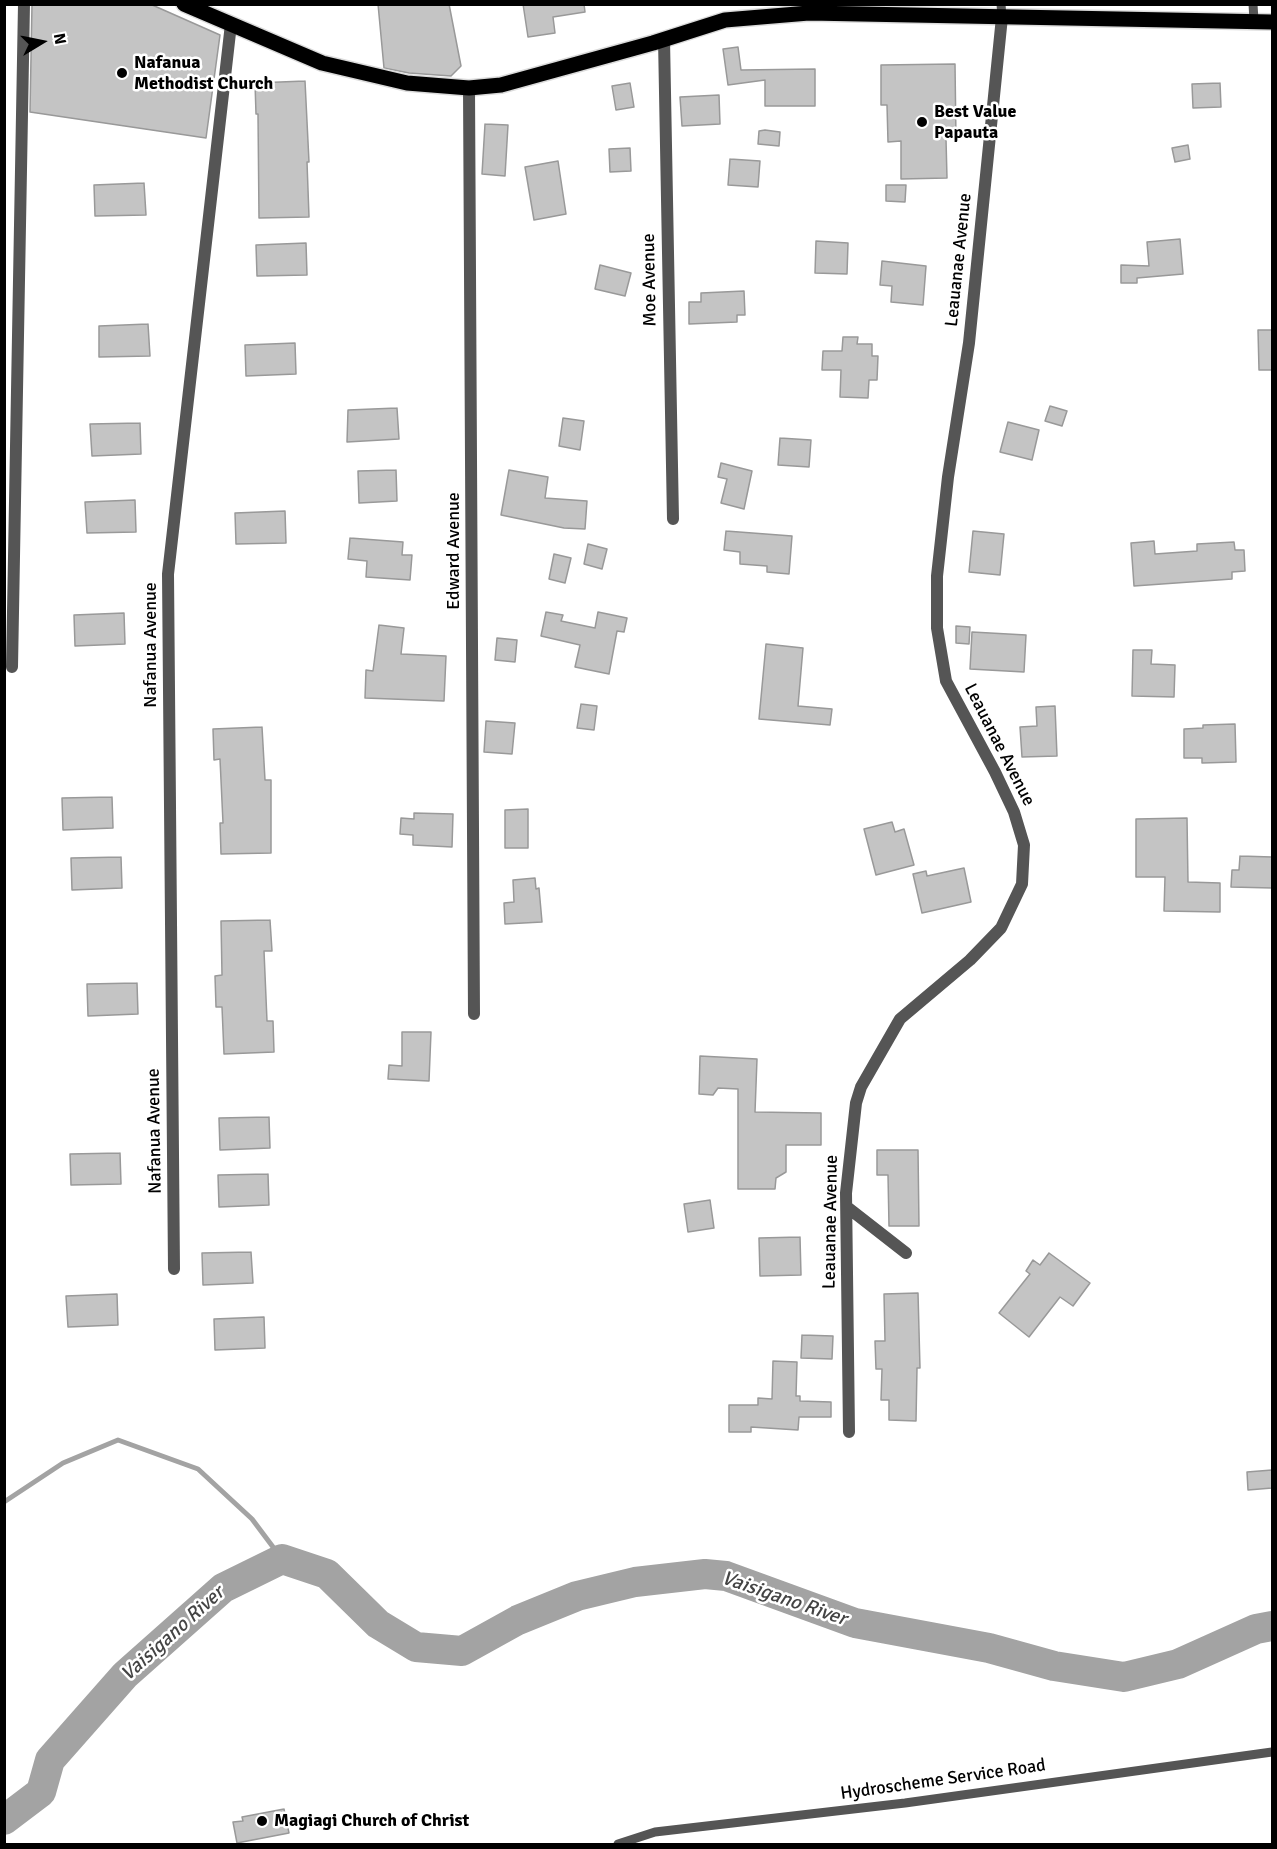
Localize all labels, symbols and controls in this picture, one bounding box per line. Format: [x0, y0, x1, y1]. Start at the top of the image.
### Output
north arrow [12, 12, 72, 72]
text: N [49, 32, 71, 46]
place label: Nafanua Methodist Church [134, 52, 273, 94]
marker: Nafanua Methodist Church [115, 66, 129, 80]
place label: Best Value Papauta [934, 101, 1016, 144]
marker: Best Value Papauta [915, 115, 929, 129]
street label: Leauanae Avenue [941, 192, 977, 328]
street label: Moe Avenue [638, 233, 662, 327]
street label: Edward Avenue [443, 492, 465, 610]
street label: Nafanua Avenue [140, 582, 162, 708]
street label: Leauanae Avenue [959, 680, 1039, 810]
street label: Nafanua Avenue [143, 1068, 167, 1194]
street label: Leauanae Avenue [819, 1155, 843, 1289]
water label: Vaisigano River [718, 1566, 850, 1632]
water label: Vaisigano River [117, 1581, 229, 1687]
street label: Hydroscheme Service Road [839, 1755, 1047, 1805]
place label: Magiagi Church of Christ [274, 1810, 469, 1832]
marker: Magiagi Church of Christ [255, 1814, 269, 1828]

